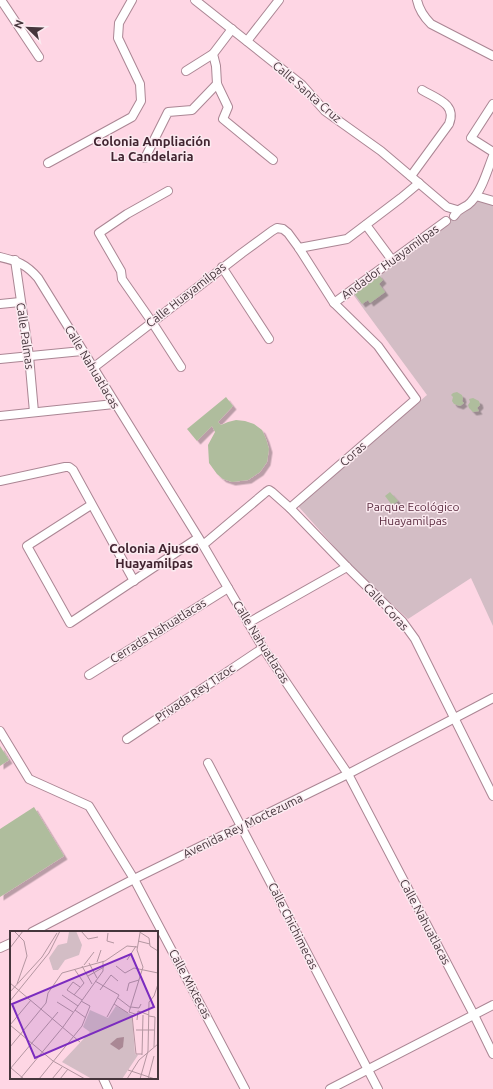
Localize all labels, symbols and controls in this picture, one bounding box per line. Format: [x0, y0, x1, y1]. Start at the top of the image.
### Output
north arrow [8, 8, 48, 48]
text: N [12, 18, 26, 30]
street label: Calle Santa Cruz [270, 58, 345, 125]
district label: Colonia Ampliación La Candelaria [93, 134, 211, 163]
street label: Andador Huayamilpas [338, 222, 441, 301]
street label: Calle Huayamilpas [143, 260, 228, 330]
street label: Calle Palmas [14, 302, 37, 370]
street label: Calle Nahuatlacas [62, 323, 122, 411]
street label: Coras [337, 439, 368, 468]
park label: Parque Ecológico Huayamilpas [367, 500, 459, 527]
district label: Colonia Ajusco Huayamilpas [109, 541, 199, 570]
street label: Calle Coras [361, 580, 411, 633]
street label: Cerrada Nahuatlacas [107, 596, 208, 665]
street label: Calle Nahuatlacas [231, 598, 292, 685]
street label: Privada Rey Tizoc [153, 661, 237, 724]
street label: Avenida Rey Moctezuma [181, 791, 305, 860]
street label: Calle Nahuatlacas [397, 877, 453, 967]
street label: Calle Chichimecas [266, 880, 321, 971]
inset map [10, 931, 158, 1079]
street label: Calle Mixtecas [167, 947, 214, 1021]

